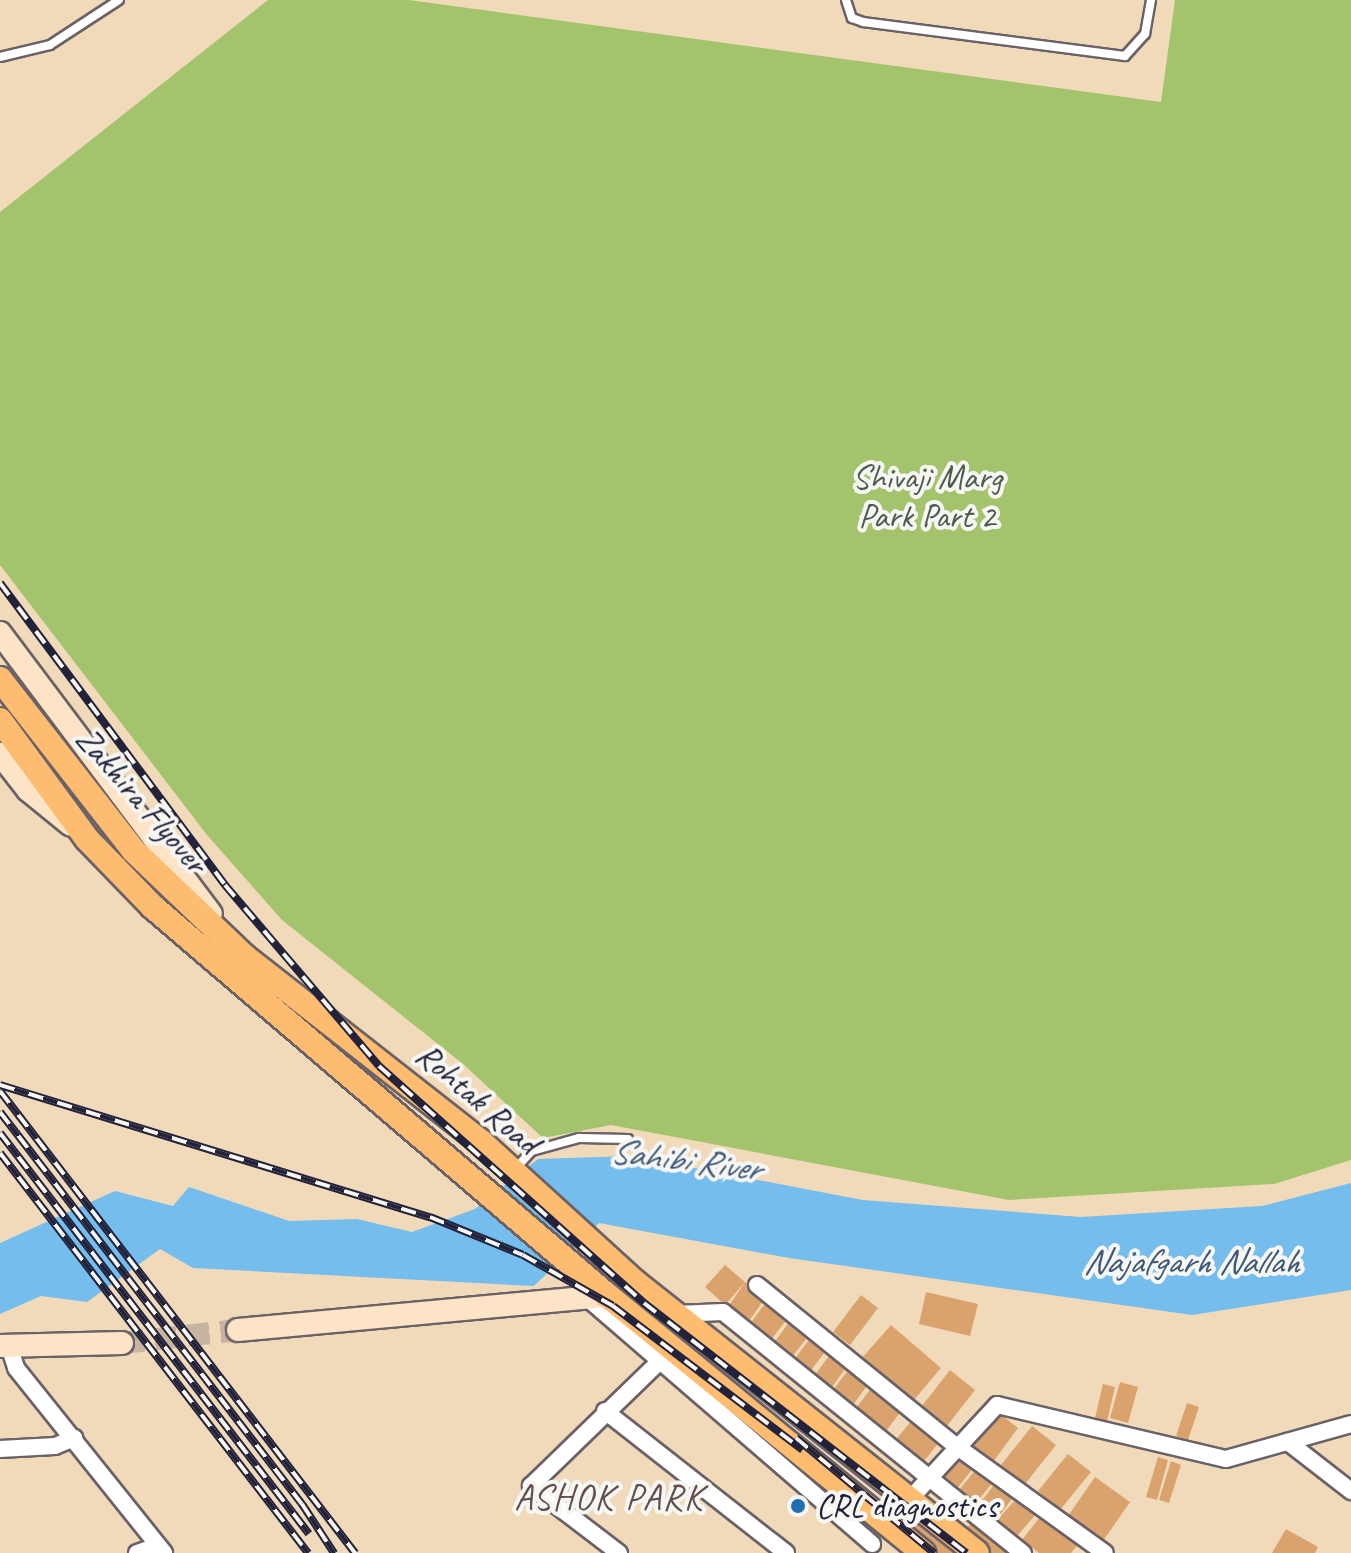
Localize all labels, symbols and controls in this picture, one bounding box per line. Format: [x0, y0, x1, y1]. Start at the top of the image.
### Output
park label: Shivaji Marg Park Part 2 [852, 456, 1002, 536]
street label: Zakhira Flyover [67, 718, 217, 882]
street label: Rohtak Road [409, 1034, 547, 1162]
water label: Sahibi River [608, 1129, 762, 1191]
water label: Najafgarh Nallah [1083, 1240, 1299, 1284]
district label: ASHOK PARK [515, 1476, 703, 1520]
place label: CRL diagnostics [816, 1486, 998, 1526]
marker: CRL diagnostics [787, 1495, 809, 1517]

